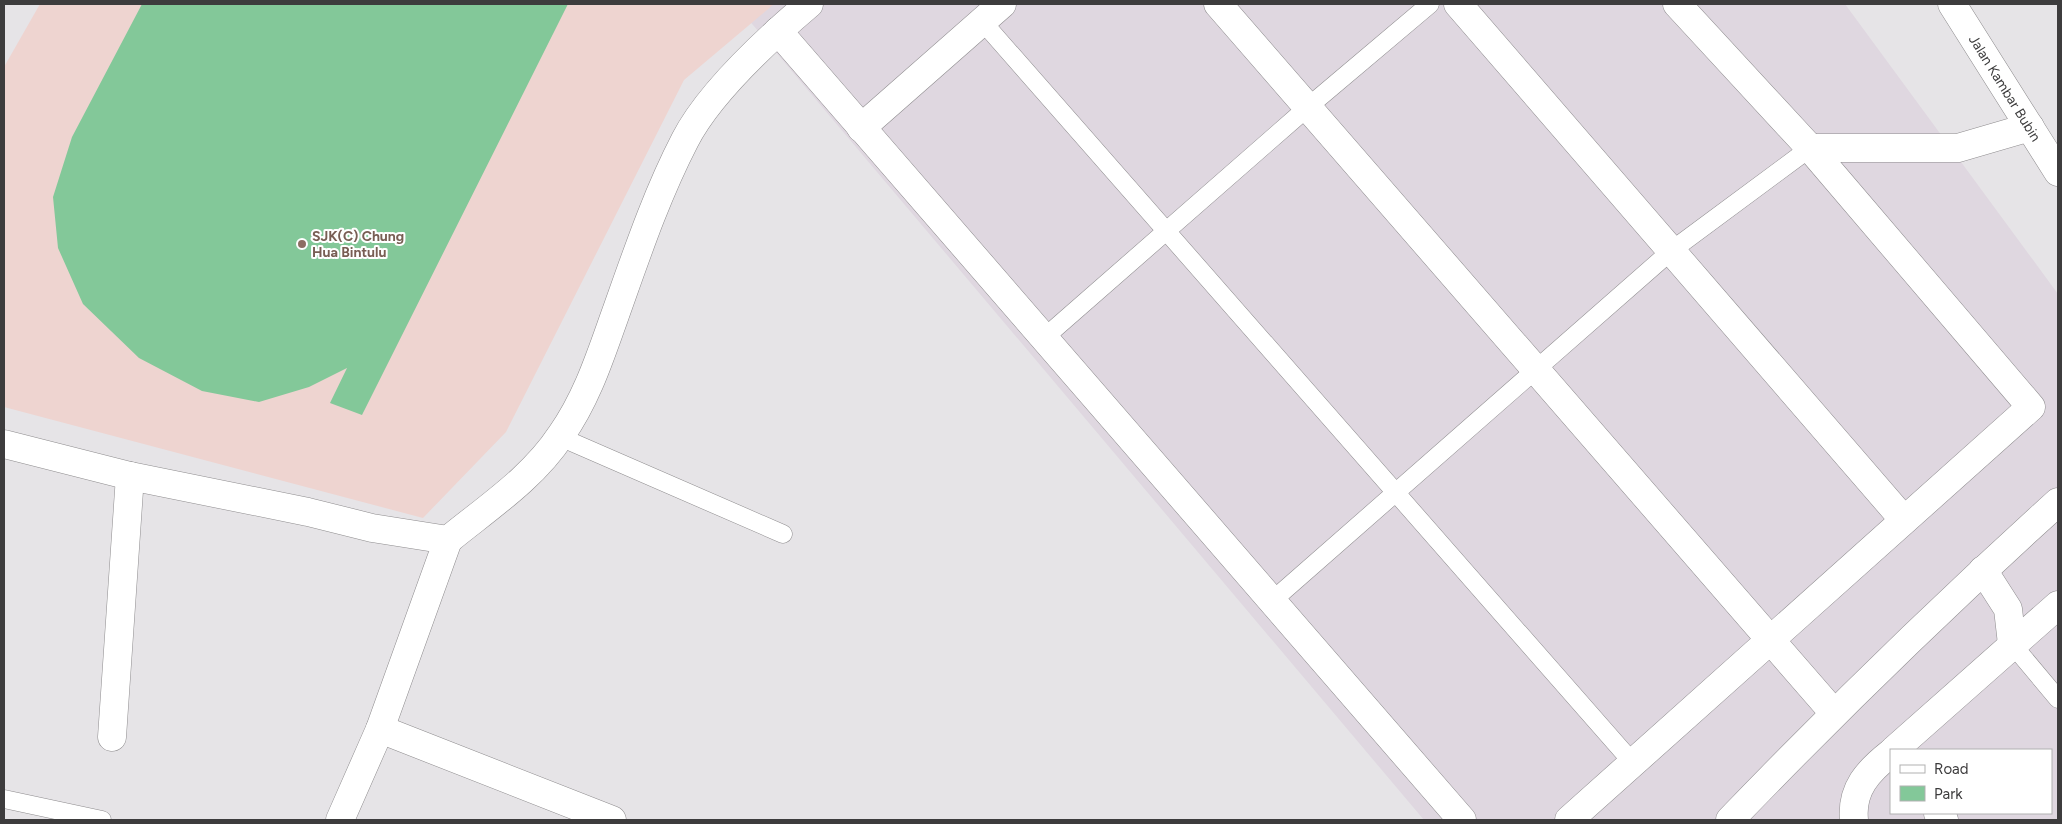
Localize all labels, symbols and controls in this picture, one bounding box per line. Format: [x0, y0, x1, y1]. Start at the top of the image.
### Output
street label: Jalan Kambar Bubin [1965, 32, 2044, 145]
place label: SJK(C) Chung Hua Bintulu [312, 228, 404, 261]
marker: SJK(C) Chung Hua Bintulu [296, 238, 308, 250]
legend [1890, 749, 2052, 814]
text: Road [1934, 760, 1969, 778]
text: Park [1934, 785, 1963, 803]

